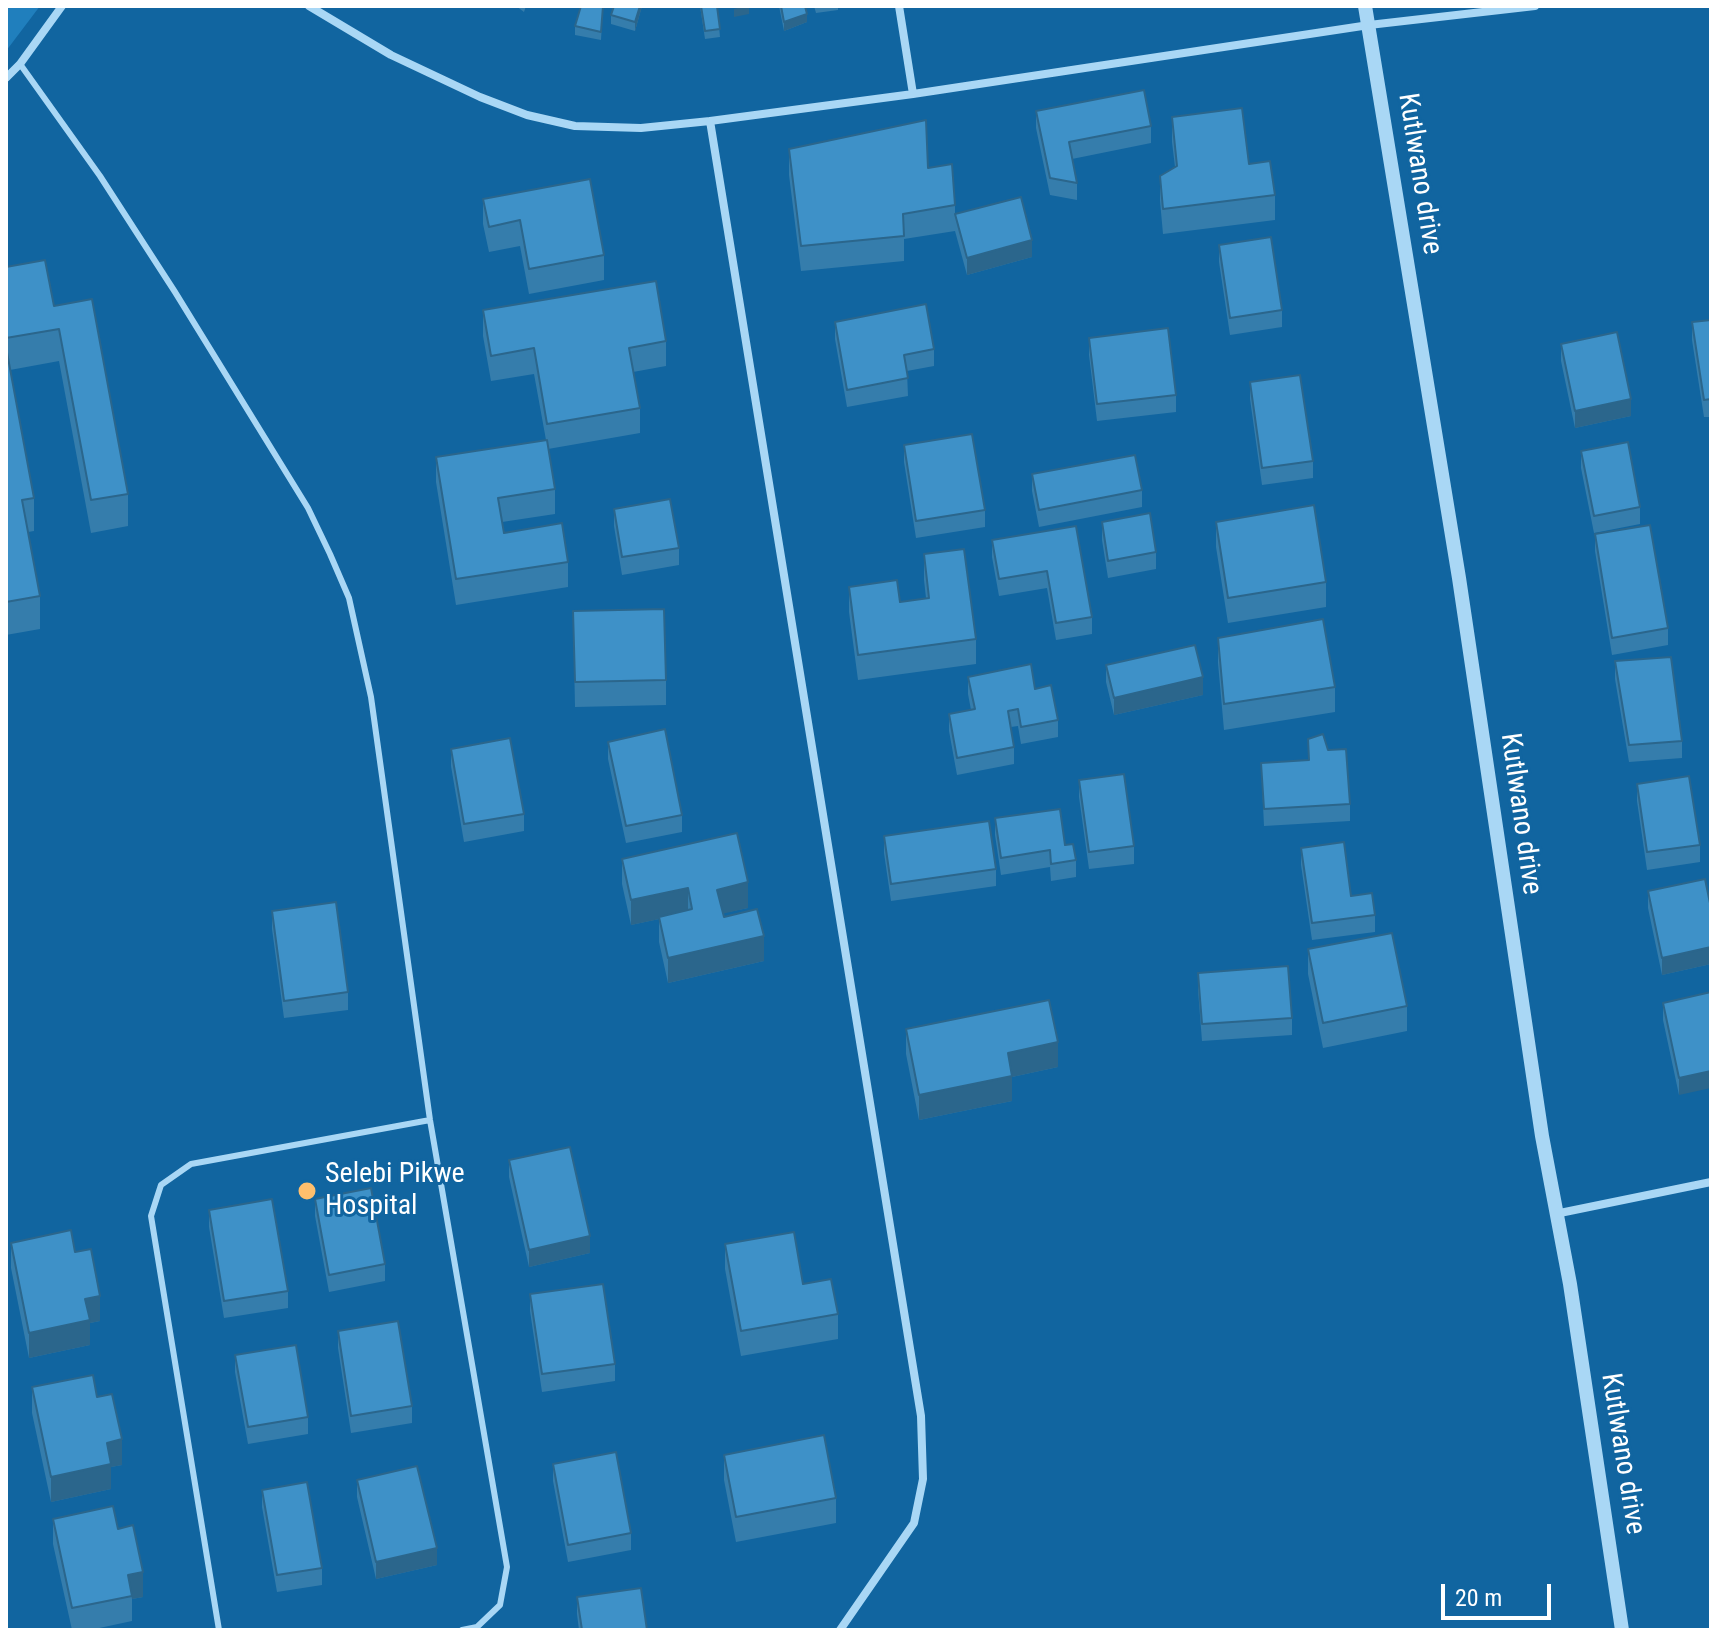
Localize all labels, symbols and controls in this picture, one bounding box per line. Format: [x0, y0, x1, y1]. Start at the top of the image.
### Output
street label: Kutlwano drive [1390, 91, 1448, 257]
street label: Kutlwano drive [1492, 731, 1548, 897]
place label: Selebi Pikwe Hospital [325, 1158, 465, 1224]
marker: Selebi Pikwe Hospital [296, 1180, 318, 1202]
street label: Kutlwano drive [1593, 1371, 1651, 1537]
scale bar [1445, 1568, 1555, 1618]
text: 20 m [1455, 1584, 1502, 1612]

